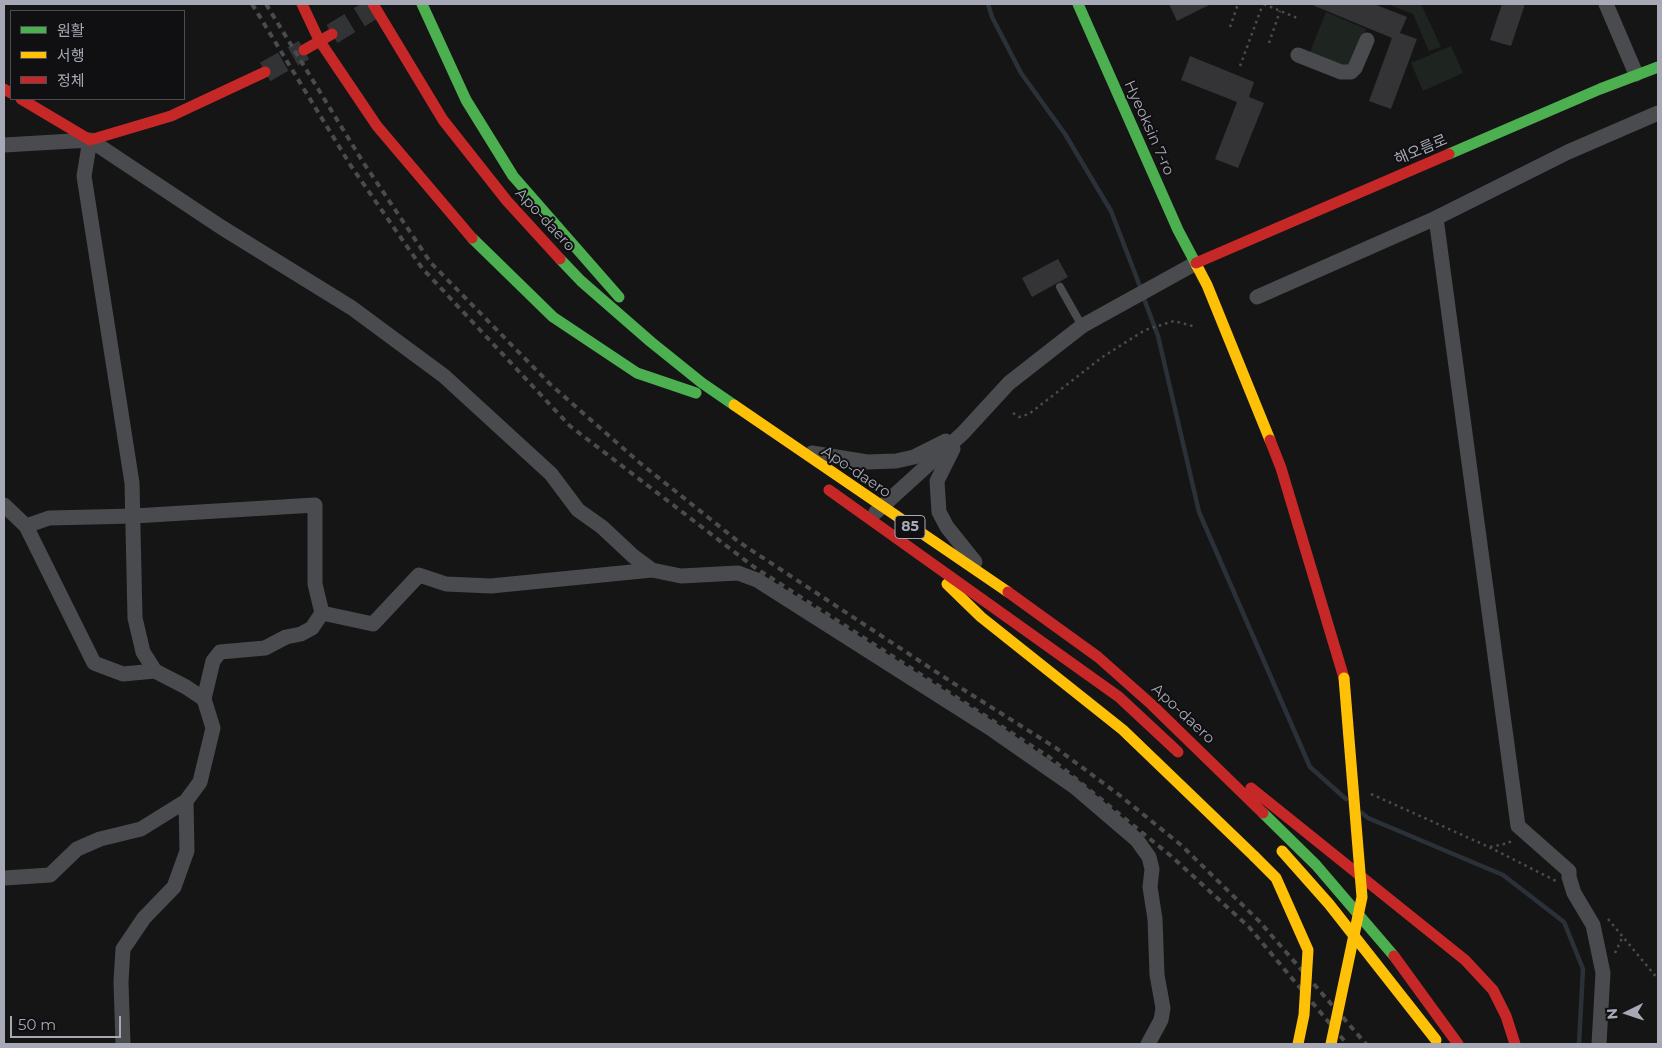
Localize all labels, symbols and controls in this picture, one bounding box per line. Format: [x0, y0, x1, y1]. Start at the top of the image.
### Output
legend [10, 10, 185, 100]
text: 원활 [57, 21, 85, 40]
text: 서행 [57, 46, 85, 65]
text: 정체 [57, 71, 85, 90]
street label: Hyeoksin 7-ro [1120, 78, 1178, 178]
street label: 해오름로 [1392, 131, 1450, 169]
street label: Apo-daero [511, 185, 579, 255]
street label: Apo-daero [818, 442, 894, 502]
road number: 85 [895, 516, 925, 538]
street label: Apo-daero [1148, 680, 1218, 748]
north arrow [1602, 988, 1652, 1038]
scale bar [12, 1006, 124, 1038]
text: N [1603, 1008, 1621, 1020]
text: 50 m [18, 1015, 56, 1034]

